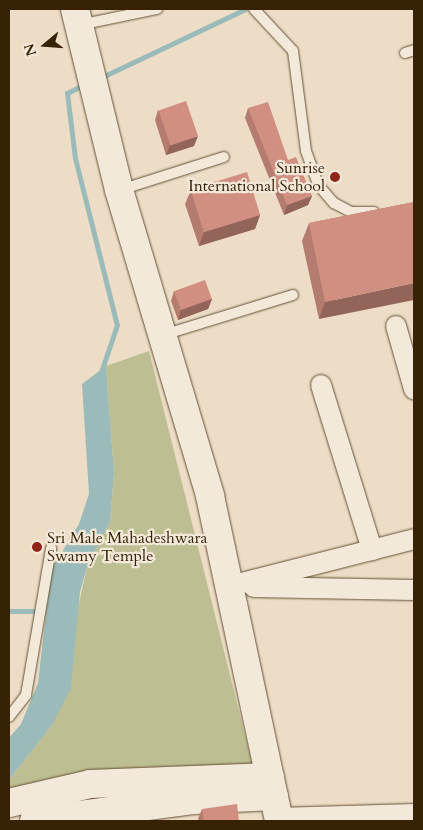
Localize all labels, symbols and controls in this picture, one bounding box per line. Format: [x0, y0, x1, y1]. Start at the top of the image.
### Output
north arrow [20, 20, 70, 70]
text: N [19, 41, 41, 59]
place label: Sunrise International School [188, 158, 325, 196]
marker: Sunrise International School [329, 171, 341, 183]
place label: Sri Male Mahadeshwara Swamy Temple [47, 528, 207, 566]
marker: Sri Male Mahadeshwara Swamy Temple [31, 541, 43, 553]

